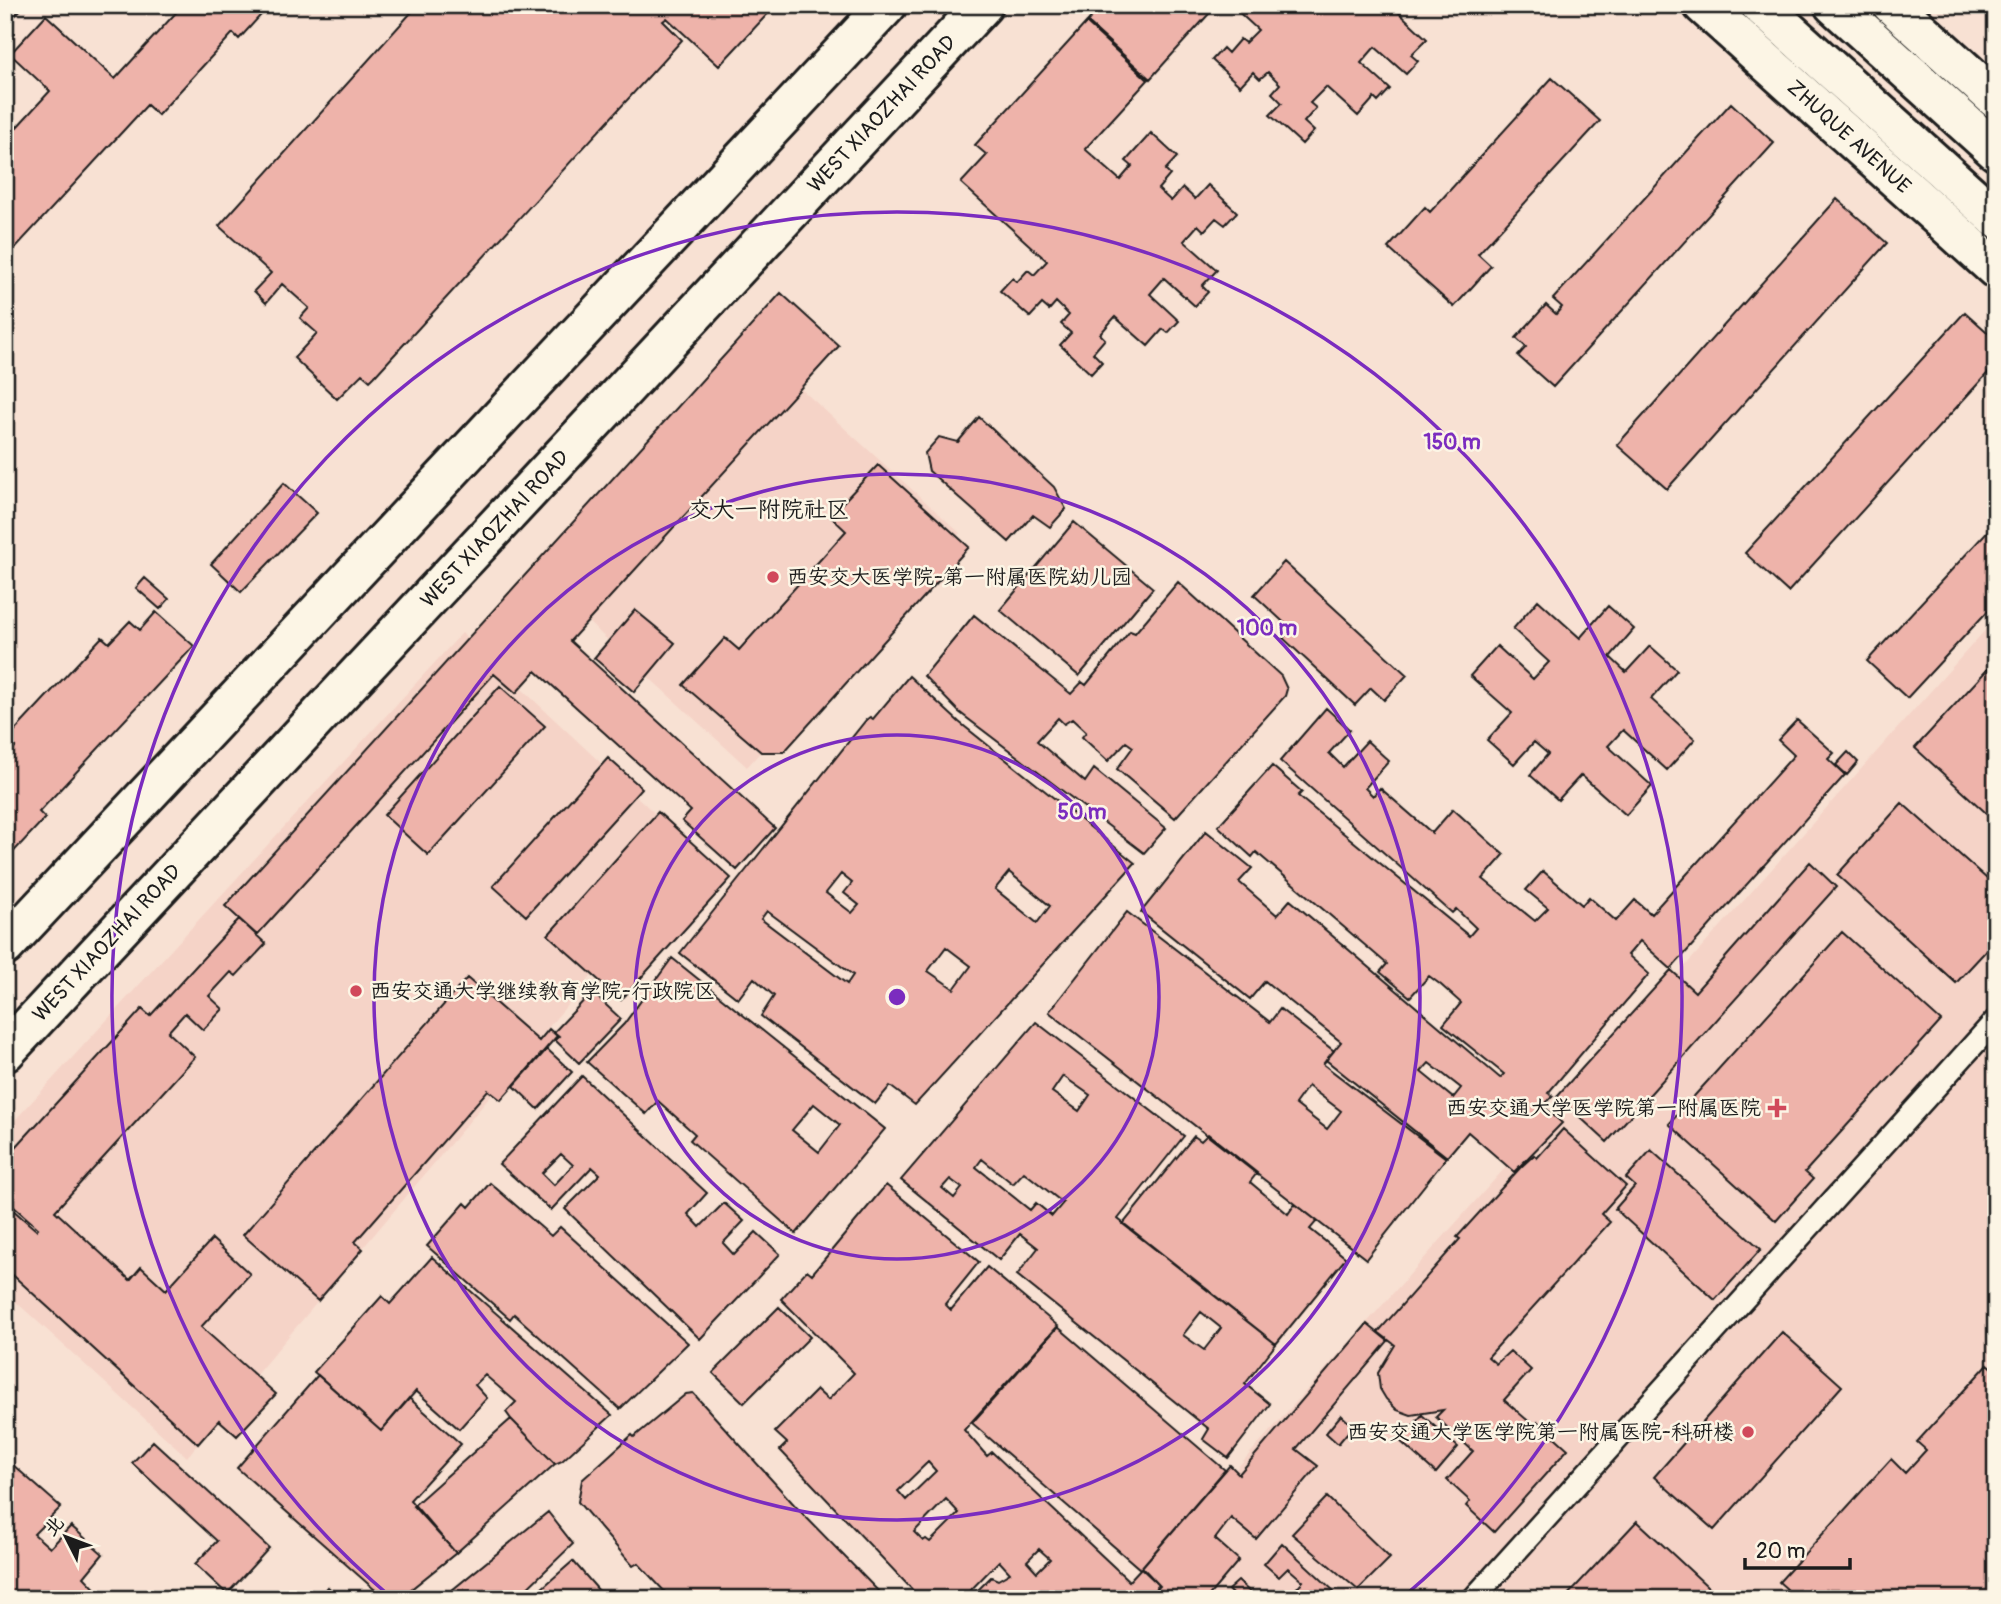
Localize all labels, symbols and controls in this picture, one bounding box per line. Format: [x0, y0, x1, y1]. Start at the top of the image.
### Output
street label: WEST XIAOZHAI ROAD [802, 29, 962, 199]
street label: ZHUQUE AVENUE [1781, 74, 1917, 200]
text: 150 m [1423, 429, 1481, 456]
street label: WEST XIAOZHAI ROAD [415, 444, 575, 614]
district label: 交大一附院社区 [689, 495, 850, 524]
place label: 西安交大医学院-第一附属医院幼儿园 [787, 564, 1132, 591]
marker: 西安交大医学院-第一附属医院幼儿园 [765, 569, 781, 585]
text: 100 m [1237, 615, 1297, 642]
text: 50 m [1058, 799, 1107, 826]
street label: WEST XIAOZHAI ROAD [27, 858, 187, 1028]
place label: 西安交通大学继续教育学院-行政院区 [370, 978, 715, 1005]
marker: 西安交通大学继续教育学院-行政院区 [348, 983, 364, 999]
centre of rings [885, 985, 909, 1009]
place label: 西安交通大学医学院第一附属医院 [1446, 1095, 1761, 1122]
marker: 西安交通大学医学院第一附属医院 [1767, 1098, 1787, 1118]
place label: 西安交通大学医学院第一附属医院-科研楼 [1347, 1419, 1734, 1446]
marker: 西安交通大学医学院第一附属医院-科研楼 [1740, 1424, 1756, 1440]
north arrow [32, 1502, 102, 1572]
text: 北 [39, 1511, 69, 1541]
scale bar [1745, 1527, 1850, 1571]
text: 20 m [1756, 1538, 1805, 1565]

